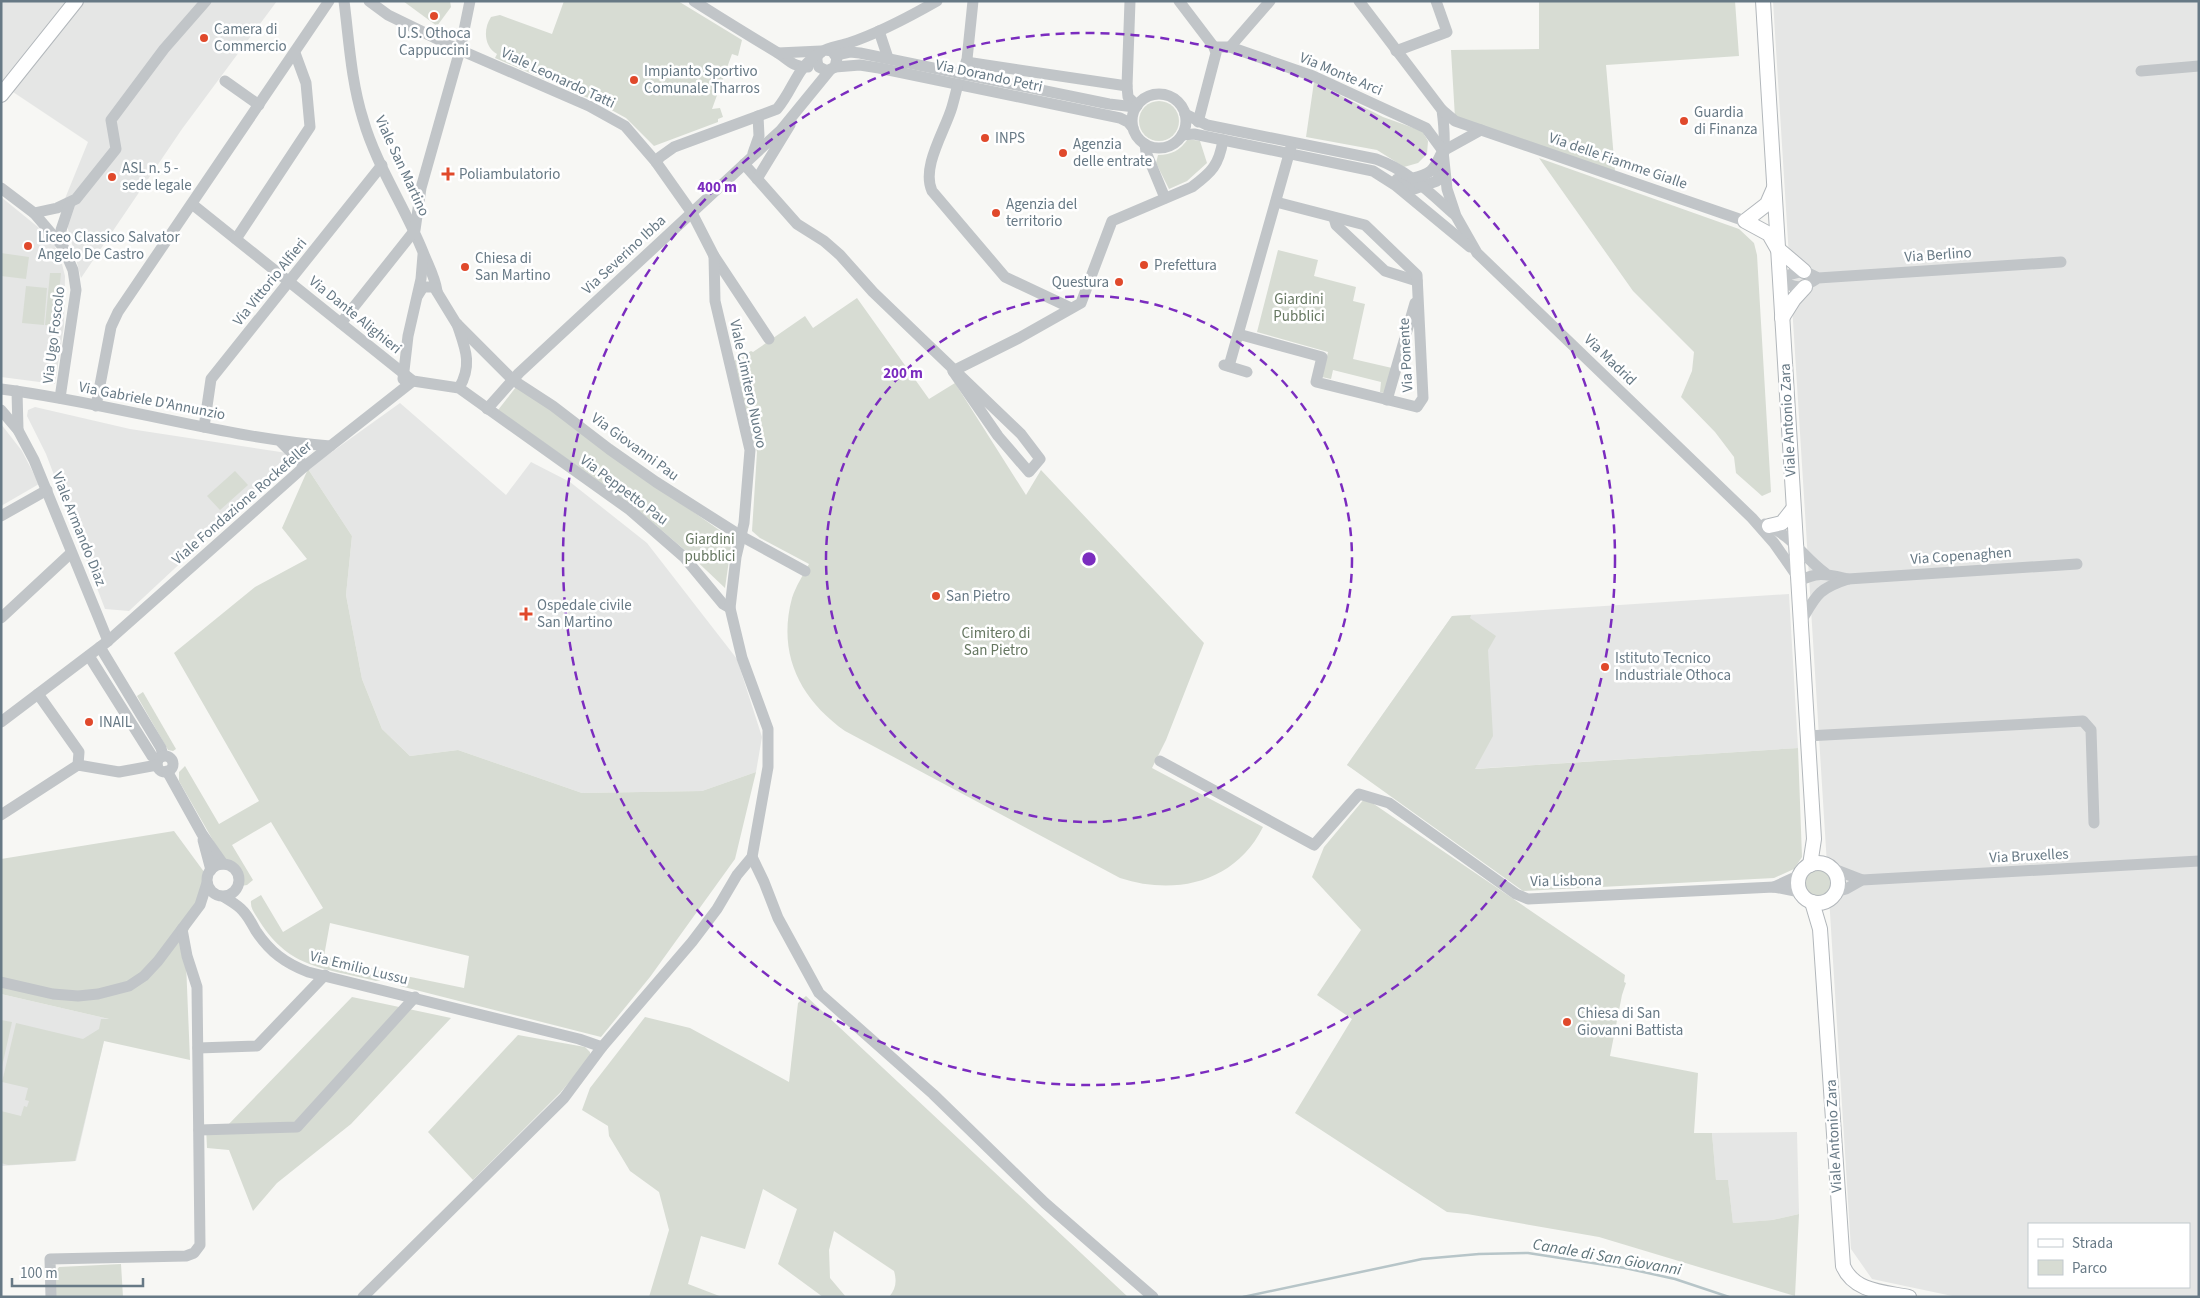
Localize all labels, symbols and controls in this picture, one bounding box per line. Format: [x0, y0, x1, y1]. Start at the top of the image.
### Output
marker: U.S. Othoca Cappuccini [428, 10, 440, 22]
place label: Camera di Commercio [214, 19, 287, 57]
place label: U.S. Othoca Cappuccini [397, 23, 471, 61]
marker: Camera di Commercio [198, 32, 210, 44]
street label: Viale Leonardo Tatti [497, 42, 619, 114]
street label: Via Monte Arci [1296, 47, 1386, 101]
street label: Via Dorando Petri [934, 54, 1044, 98]
place label: Impianto Sportivo Comunale Tharros [644, 61, 760, 99]
marker: Impianto Sportivo Comunale Tharros [628, 74, 640, 86]
place label: Guardia di Finanza [1694, 102, 1758, 140]
street label: Viale San Martino [369, 112, 435, 220]
marker: Guardia di Finanza [1678, 115, 1690, 127]
street label: Via delle Fiamme Gialle [1546, 127, 1690, 195]
place label: INPS [995, 128, 1025, 149]
marker: INPS [979, 132, 991, 144]
place label: Agenzia delle entrate [1073, 134, 1152, 172]
marker: Agenzia delle entrate [1057, 147, 1069, 159]
place label: ASL n. 5 - sede legale [122, 158, 192, 196]
place label: Poliambulatorio [459, 164, 560, 185]
marker: Poliambulatorio [441, 167, 455, 181]
marker: ASL n. 5 - sede legale [106, 171, 118, 183]
text: 400 m [697, 177, 737, 198]
place label: Agenzia del territorio [1006, 194, 1078, 232]
marker: Agenzia del territorio [990, 207, 1002, 219]
street label: Via Severino Ibba [577, 210, 671, 300]
place label: Liceo Classico Salvator Angelo De Castro [38, 227, 180, 265]
street label: Via Vittorio Alfieri [228, 234, 312, 330]
marker: Liceo Classico Salvator Angelo De Castro [22, 240, 34, 252]
street label: Via Berlino [1904, 242, 1972, 268]
place label: Chiesa di San Martino [475, 248, 551, 286]
place label: Prefettura [1154, 255, 1217, 276]
marker: Prefettura [1138, 259, 1150, 271]
marker: Chiesa di San Martino [459, 261, 471, 273]
street label: Via Dante Alighieri [304, 271, 406, 359]
place label: Questura [1052, 272, 1109, 293]
marker: Questura [1113, 276, 1125, 288]
street label: Via Ugo Foscolo [38, 285, 70, 385]
park label: Giardini Pubblici [1273, 289, 1325, 327]
street label: Via Ponente [1394, 317, 1418, 393]
street label: Viale Cimitero Nuovo [724, 318, 772, 450]
street label: Via Madrid [1579, 330, 1641, 390]
text: 200 m [883, 363, 923, 384]
street label: Viale Antonio Zara [1775, 363, 1801, 477]
street label: Via Gabriele D'Annunzio [77, 376, 227, 426]
street label: Via Giovanni Pau [587, 408, 683, 486]
street label: Viale Fondazione Rockefeller [167, 436, 317, 570]
street label: Via Peppetto Pau [575, 450, 673, 530]
street label: Viale Armando Diaz [47, 469, 111, 589]
park label: Giardini pubblici [684, 529, 736, 567]
street label: Via Copenaghen [1910, 542, 2012, 570]
centre of rings [1080, 550, 1098, 568]
place label: San Pietro [946, 586, 1011, 607]
marker: San Pietro [930, 590, 942, 602]
place label: Ospedale civile San Martino [537, 595, 632, 633]
marker: Ospedale civile San Martino [519, 607, 533, 621]
park label: Cimitero di San Pietro [962, 623, 1030, 661]
place label: Istituto Tecnico Industriale Othoca [1615, 648, 1731, 686]
marker: Istituto Tecnico Industriale Othoca [1599, 661, 1611, 673]
place label: INAIL [99, 712, 132, 733]
marker: INAIL [83, 716, 95, 728]
street label: Via Bruxelles [1989, 843, 2069, 869]
street label: Via Lisbona [1530, 870, 1602, 892]
street label: Via Emilio Lussu [308, 946, 410, 990]
place label: Chiesa di San Giovanni Battista [1577, 1003, 1683, 1041]
marker: Chiesa di San Giovanni Battista [1561, 1016, 1573, 1028]
street label: Viale Antonio Zara [1821, 1079, 1847, 1193]
legend [2028, 1223, 2190, 1288]
water label: Canale di San Giovanni [1531, 1233, 1683, 1281]
text: Strada [2072, 1233, 2113, 1254]
scale bar [12, 1256, 144, 1288]
text: Parco [2072, 1258, 2107, 1279]
text: 100 m [20, 1263, 58, 1284]

